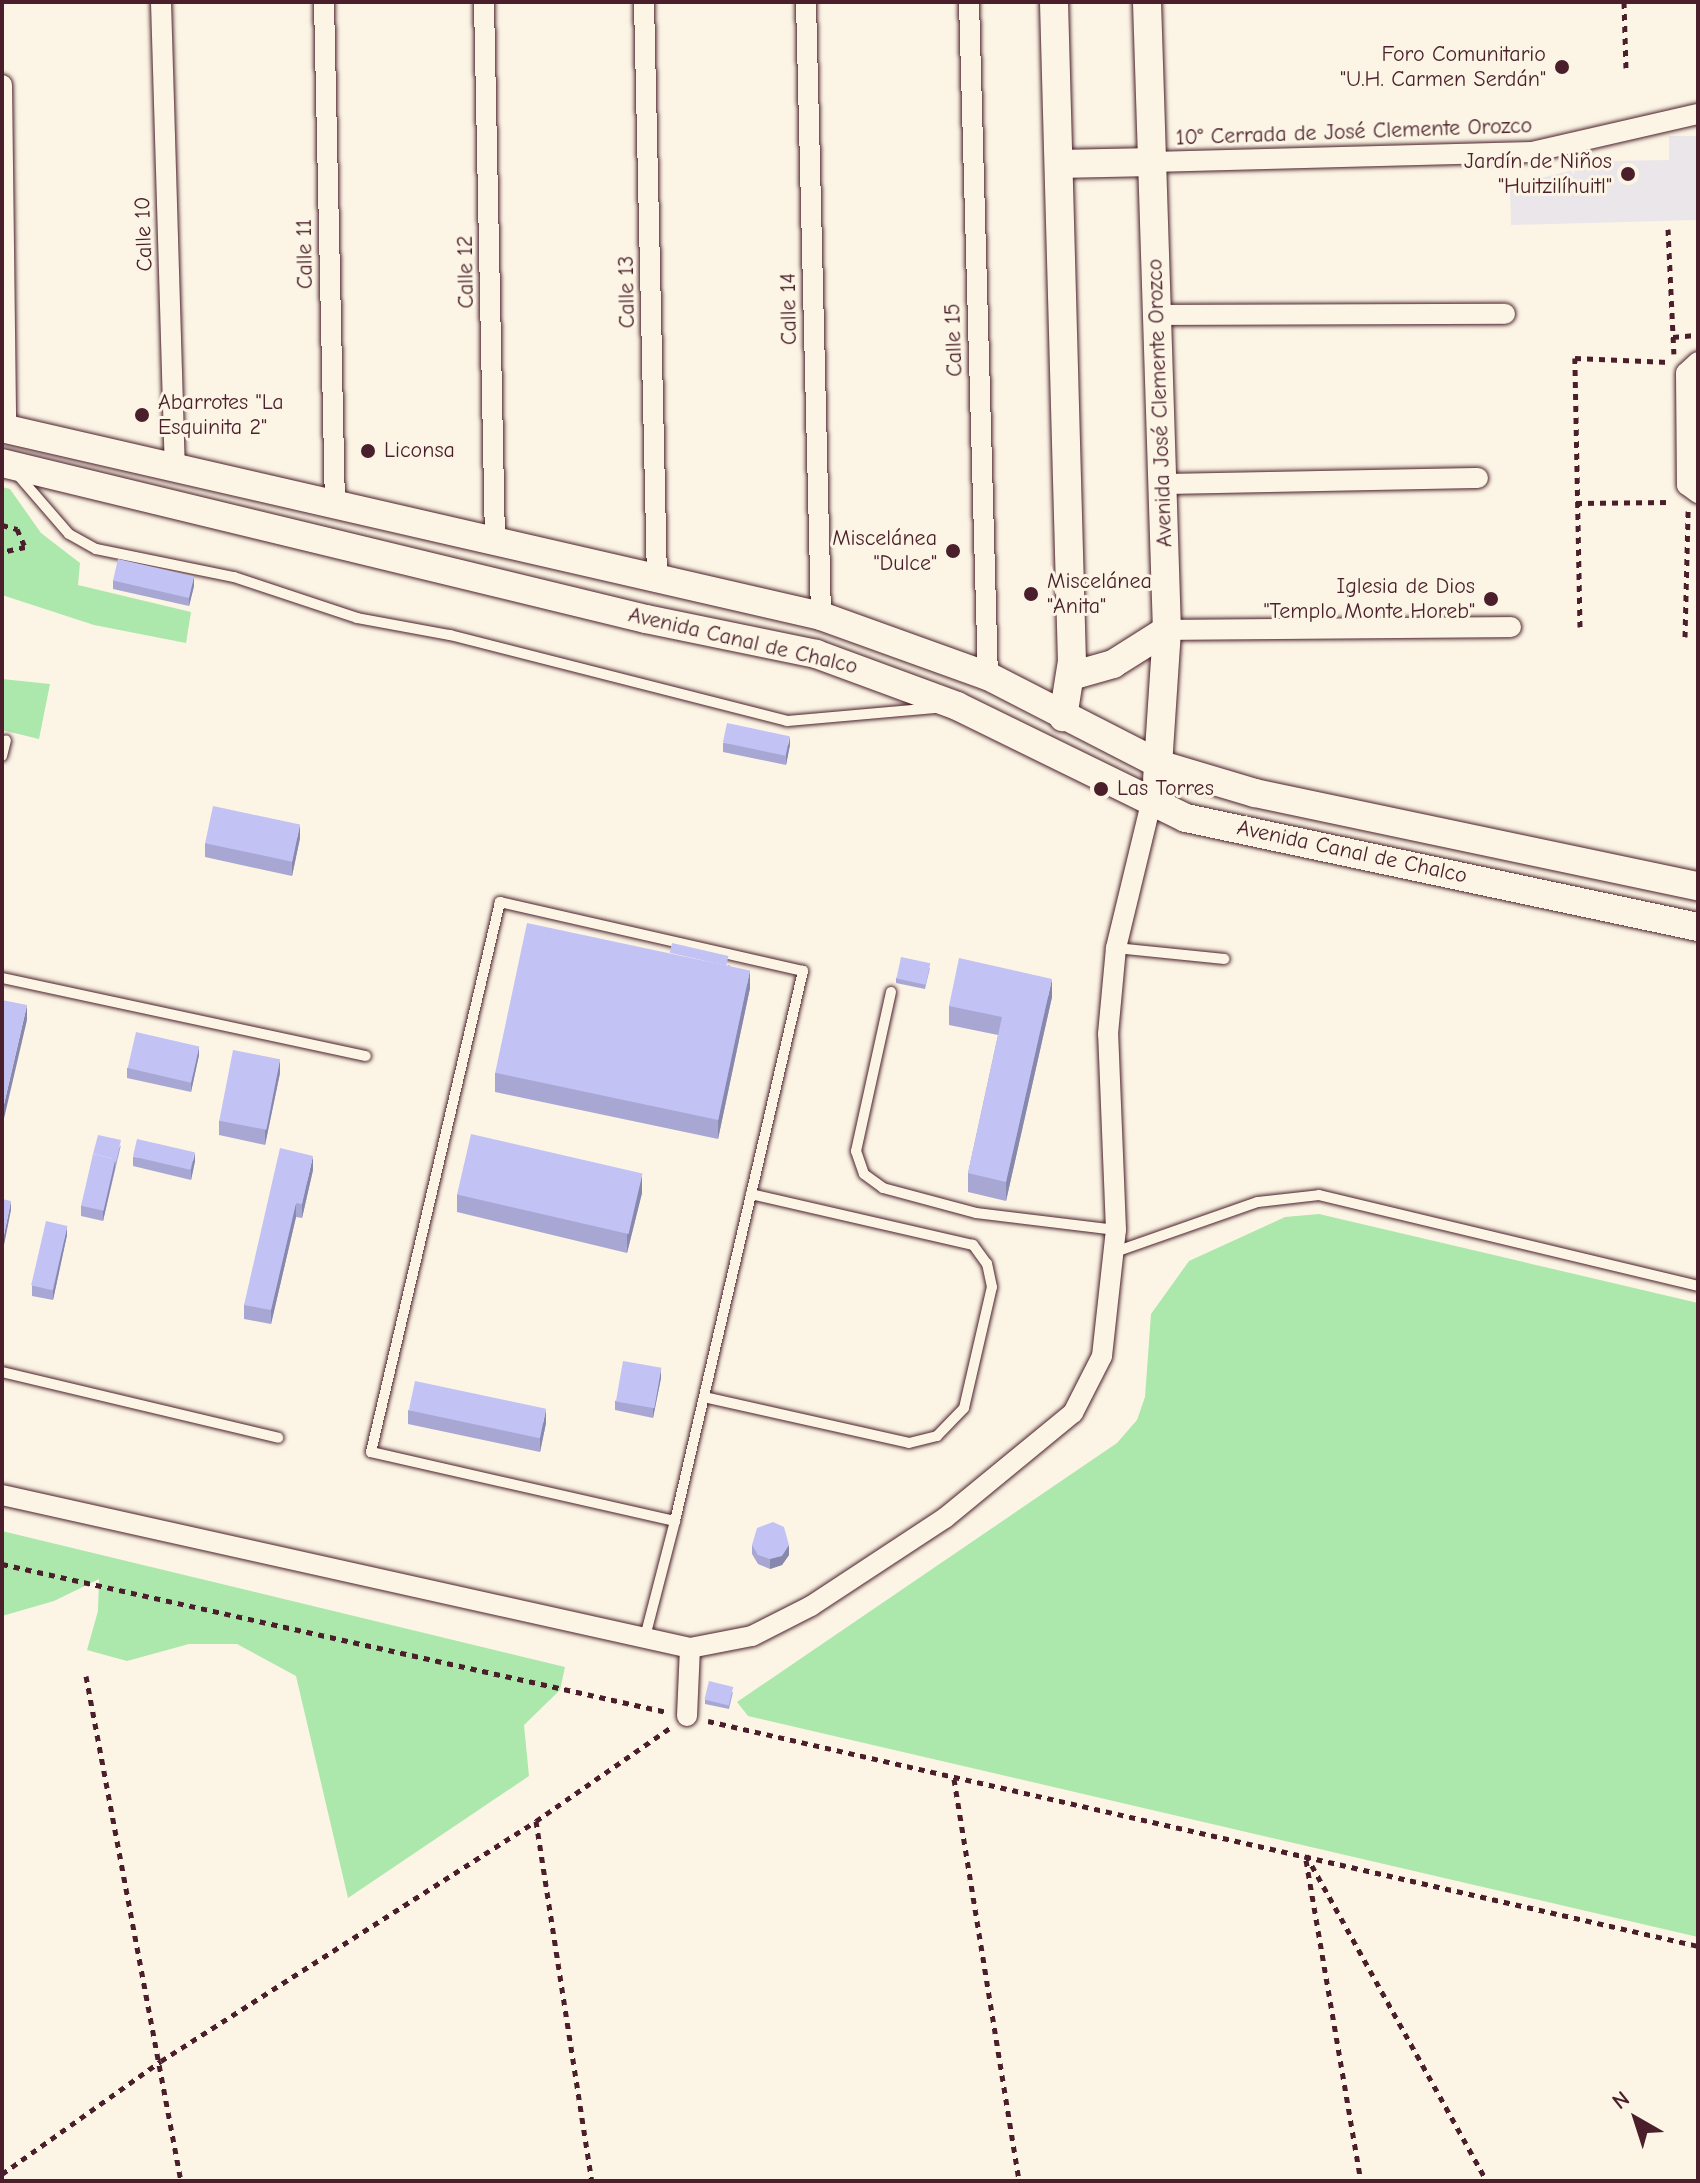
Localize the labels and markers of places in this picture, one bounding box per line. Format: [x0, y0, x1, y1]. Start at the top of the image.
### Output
place label: Foro Comunitario "U.H. Carmen Serdán" [1340, 41, 1546, 92]
marker: Foro Comunitario "U.H. Carmen Serdán" [1553, 58, 1571, 76]
place label: Jardín de Niños "Huitzilíhuitl" [1464, 148, 1612, 200]
marker: Jardín de Niños "Huitzilíhuitl" [1619, 165, 1637, 183]
place label: Abarrotes "La Esquinita 2" [158, 389, 284, 440]
marker: Abarrotes "La Esquinita 2" [133, 406, 151, 424]
place label: Liconsa [384, 438, 455, 464]
marker: Liconsa [359, 442, 377, 460]
place label: Miscelánea "Dulce" [832, 525, 937, 576]
marker: Miscelánea "Dulce" [944, 542, 962, 560]
place label: Miscelánea "Anita" [1047, 568, 1152, 620]
place label: Iglesia de Dios "Templo Monte Horeb" [1264, 573, 1475, 624]
marker: Miscelánea "Anita" [1022, 585, 1040, 603]
marker: Iglesia de Dios "Templo Monte Horeb" [1482, 590, 1500, 608]
place label: Las Torres [1117, 776, 1214, 802]
marker: Las Torres [1092, 780, 1110, 798]

